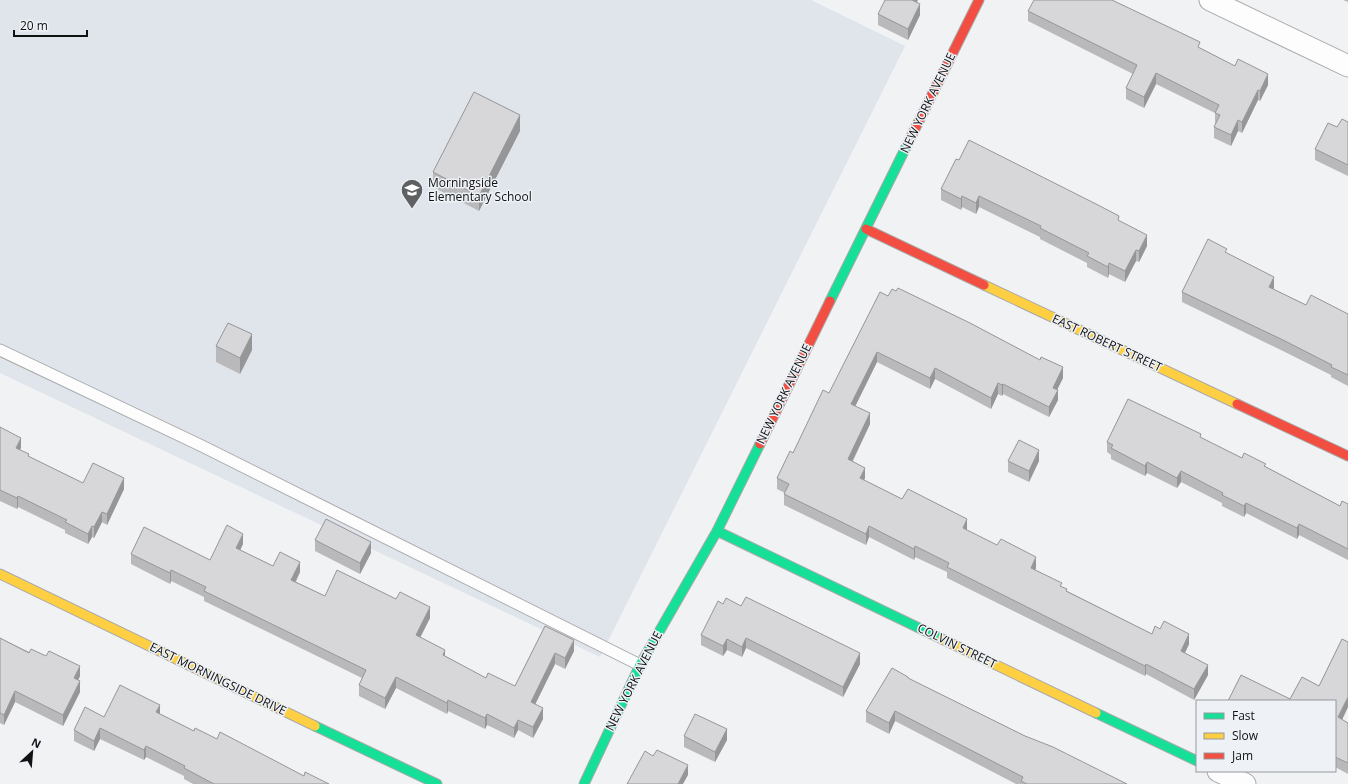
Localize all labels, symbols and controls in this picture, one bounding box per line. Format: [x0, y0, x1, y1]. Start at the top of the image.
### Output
scale bar [14, 12, 87, 38]
text: 20 m [20, 17, 48, 34]
street label: NEW YORK AVENUE [896, 50, 959, 156]
place label: Morningside Elementary School [428, 174, 532, 205]
school or university icon: Morningside Elementary School [399, 177, 425, 210]
street label: EAST ROBERT STREET [1050, 310, 1165, 376]
street label: NEW YORK AVENUE [752, 341, 815, 447]
street label: COLVIN STREET [915, 619, 1000, 672]
street label: NEW YORK AVENUE [601, 628, 666, 733]
street label: EAST MORNINGSIDE DRIVE [147, 638, 289, 719]
legend [1196, 700, 1336, 772]
text: Fast [1232, 707, 1255, 724]
text: Slow [1232, 727, 1259, 744]
north arrow [12, 732, 52, 772]
text: N [29, 734, 44, 751]
text: Jam [1231, 747, 1253, 764]

